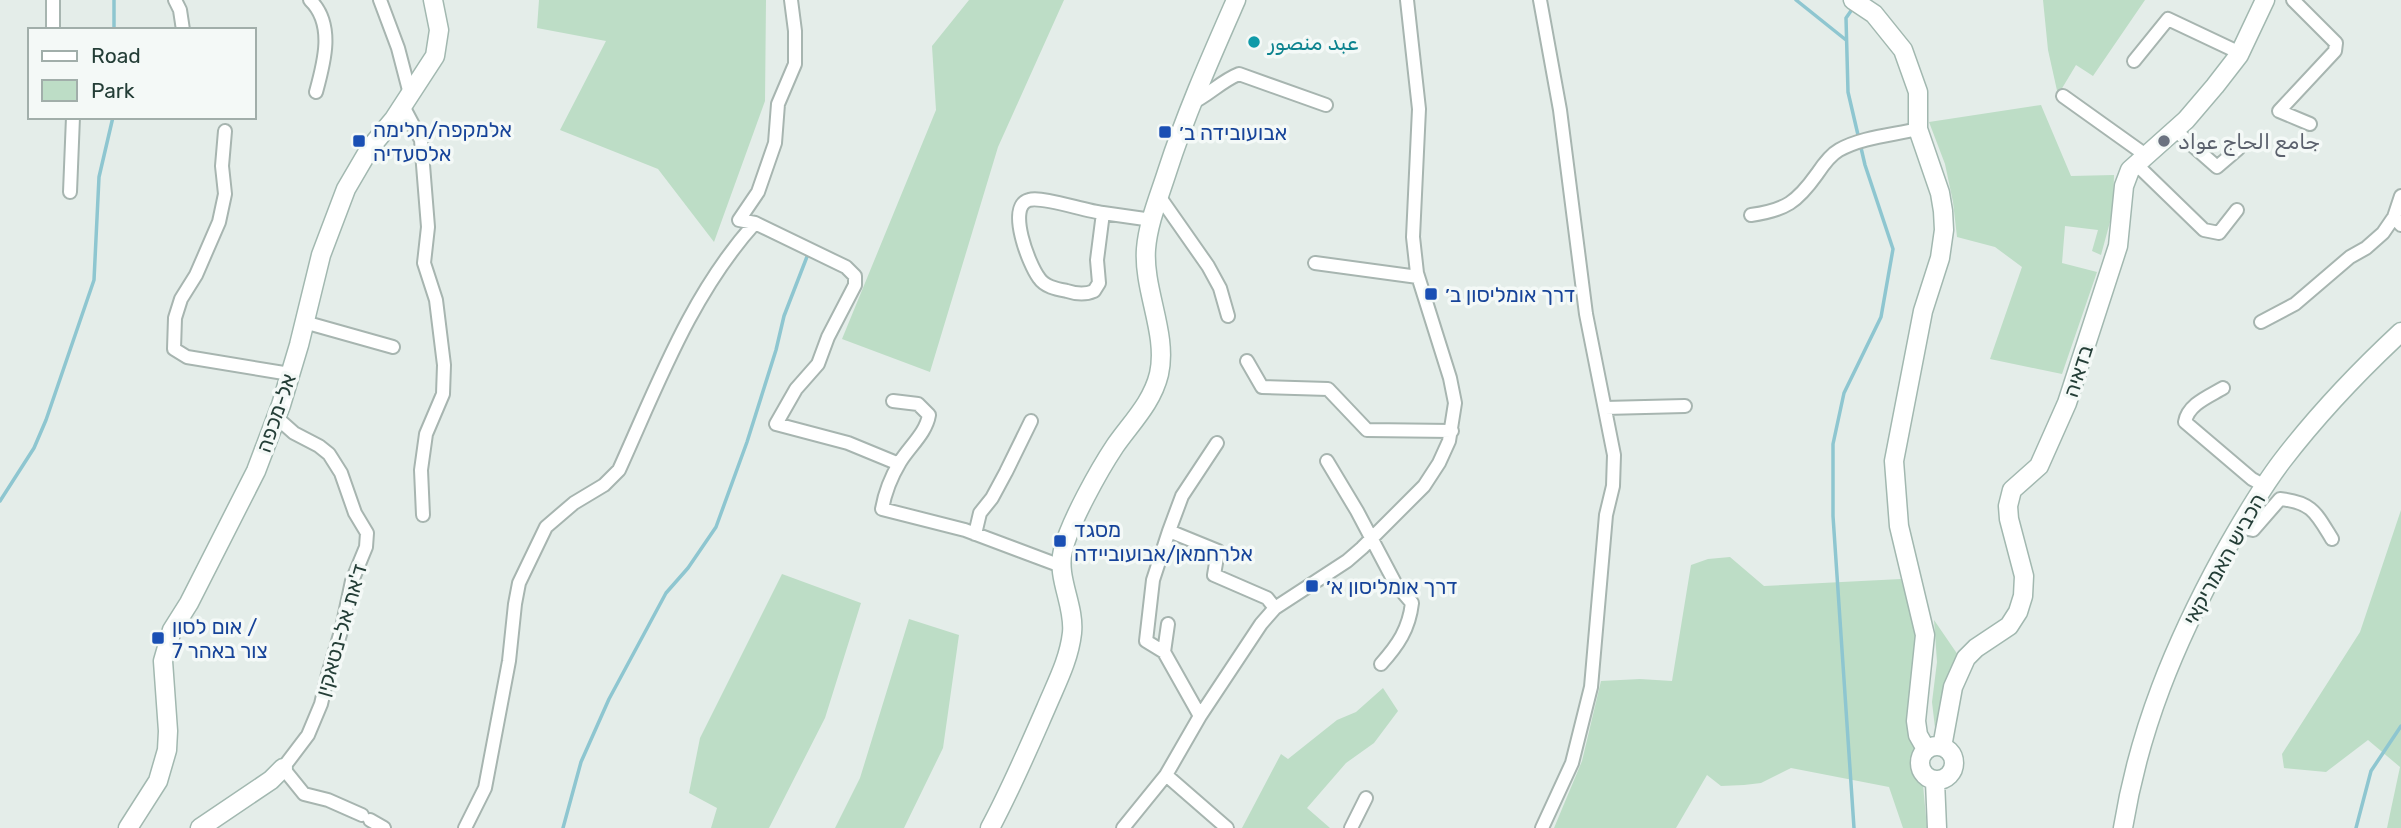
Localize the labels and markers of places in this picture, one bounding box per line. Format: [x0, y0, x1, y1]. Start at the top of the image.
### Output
place label: عبد منصور [1266, 30, 1358, 55]
marker: عبد منصور [1246, 34, 1262, 50]
place label: אלמקפה/חלימה אלסעדיה [373, 117, 512, 166]
place label: אבועובידה ב׳ [1179, 120, 1287, 145]
marker: אבועובידה ב׳ [1157, 124, 1173, 140]
place label: جامع الحاج عواد [2178, 129, 2320, 157]
marker: אלמקפה/חלימה אלסעדיה [351, 133, 367, 149]
marker: جامع الحاج عواد [2156, 133, 2172, 149]
place label: דרך אומליסון ב׳ [1445, 282, 1575, 307]
marker: דרך אומליסון ב׳ [1423, 286, 1439, 302]
place label: מסגד אלרחמאן/אבועוביידה [1074, 517, 1253, 566]
marker: מסגד אלרחמאן/אבועוביידה [1052, 533, 1068, 549]
place label: דרך אומליסון א׳ [1326, 574, 1458, 599]
marker: דרך אומליסון א׳ [1304, 578, 1320, 594]
place label: אום לסון / צור באהר 7 [172, 614, 268, 663]
marker: אום לסון / צור באהר 7 [150, 630, 166, 646]

